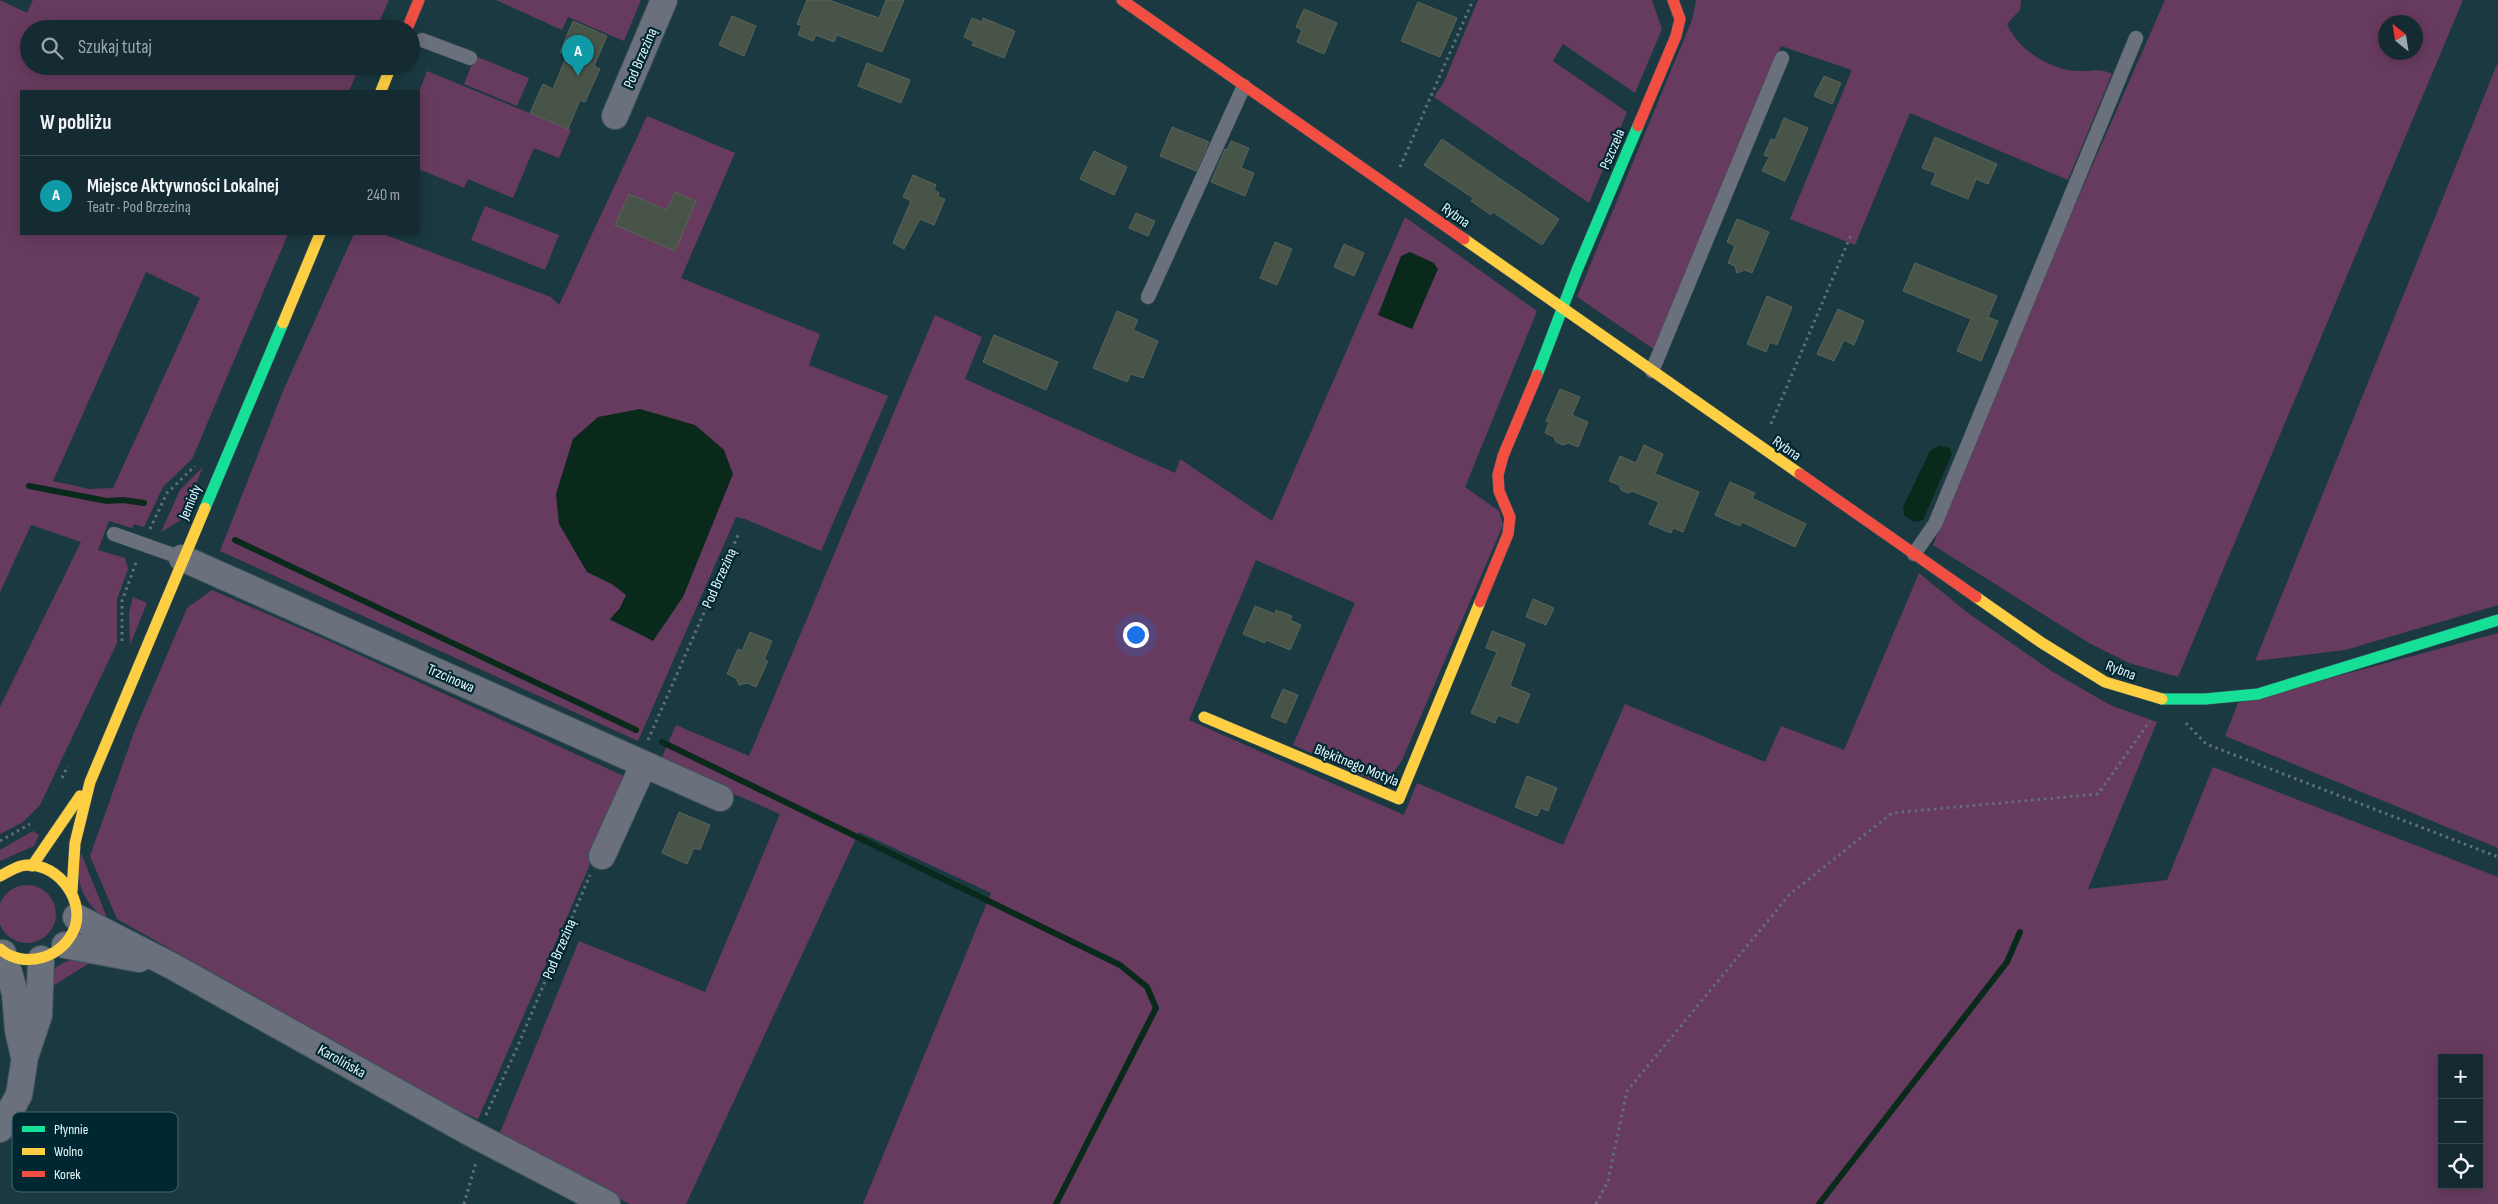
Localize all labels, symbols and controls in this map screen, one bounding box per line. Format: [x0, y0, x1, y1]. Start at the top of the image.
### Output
north arrow [2378, 15, 2423, 60]
search box [20, 20, 420, 75]
street label: Pod Brzeziną [619, 25, 662, 91]
icon: search [38, 34, 66, 62]
pin: A [562, 35, 594, 76]
text: Szukaj tutaj [78, 36, 152, 59]
text: W pobliżu [40, 110, 111, 135]
street label: Pszczela [1595, 126, 1630, 172]
text: Miejsce Aktywności Lokalnej [87, 175, 279, 198]
text: A [52, 186, 60, 205]
text: 240 m [367, 186, 400, 205]
text: Teatr · Pod Brzeziną [87, 198, 191, 217]
street label: Rybna [1438, 199, 1474, 232]
street label: Rybna [1769, 432, 1805, 465]
street label: Jemioły [174, 481, 206, 524]
street label: Pod Brzeziną [698, 545, 741, 611]
your location [1123, 622, 1149, 648]
street label: Rybna [2103, 656, 2139, 685]
street label: Trzcinowa [424, 660, 478, 697]
street label: Błękitnego Motyla [1312, 740, 1402, 791]
street label: Pod Brzeziną [538, 916, 581, 982]
street label: Karolińska [314, 1041, 369, 1082]
map controls [2438, 1054, 2483, 1189]
button: + [2438, 1054, 2483, 1099]
button: − [2438, 1099, 2483, 1144]
legend [12, 1112, 178, 1192]
text: Płynnie [54, 1121, 88, 1138]
text: Wolno [54, 1143, 83, 1160]
button: locate [2438, 1144, 2483, 1189]
text: Korek [54, 1166, 81, 1183]

